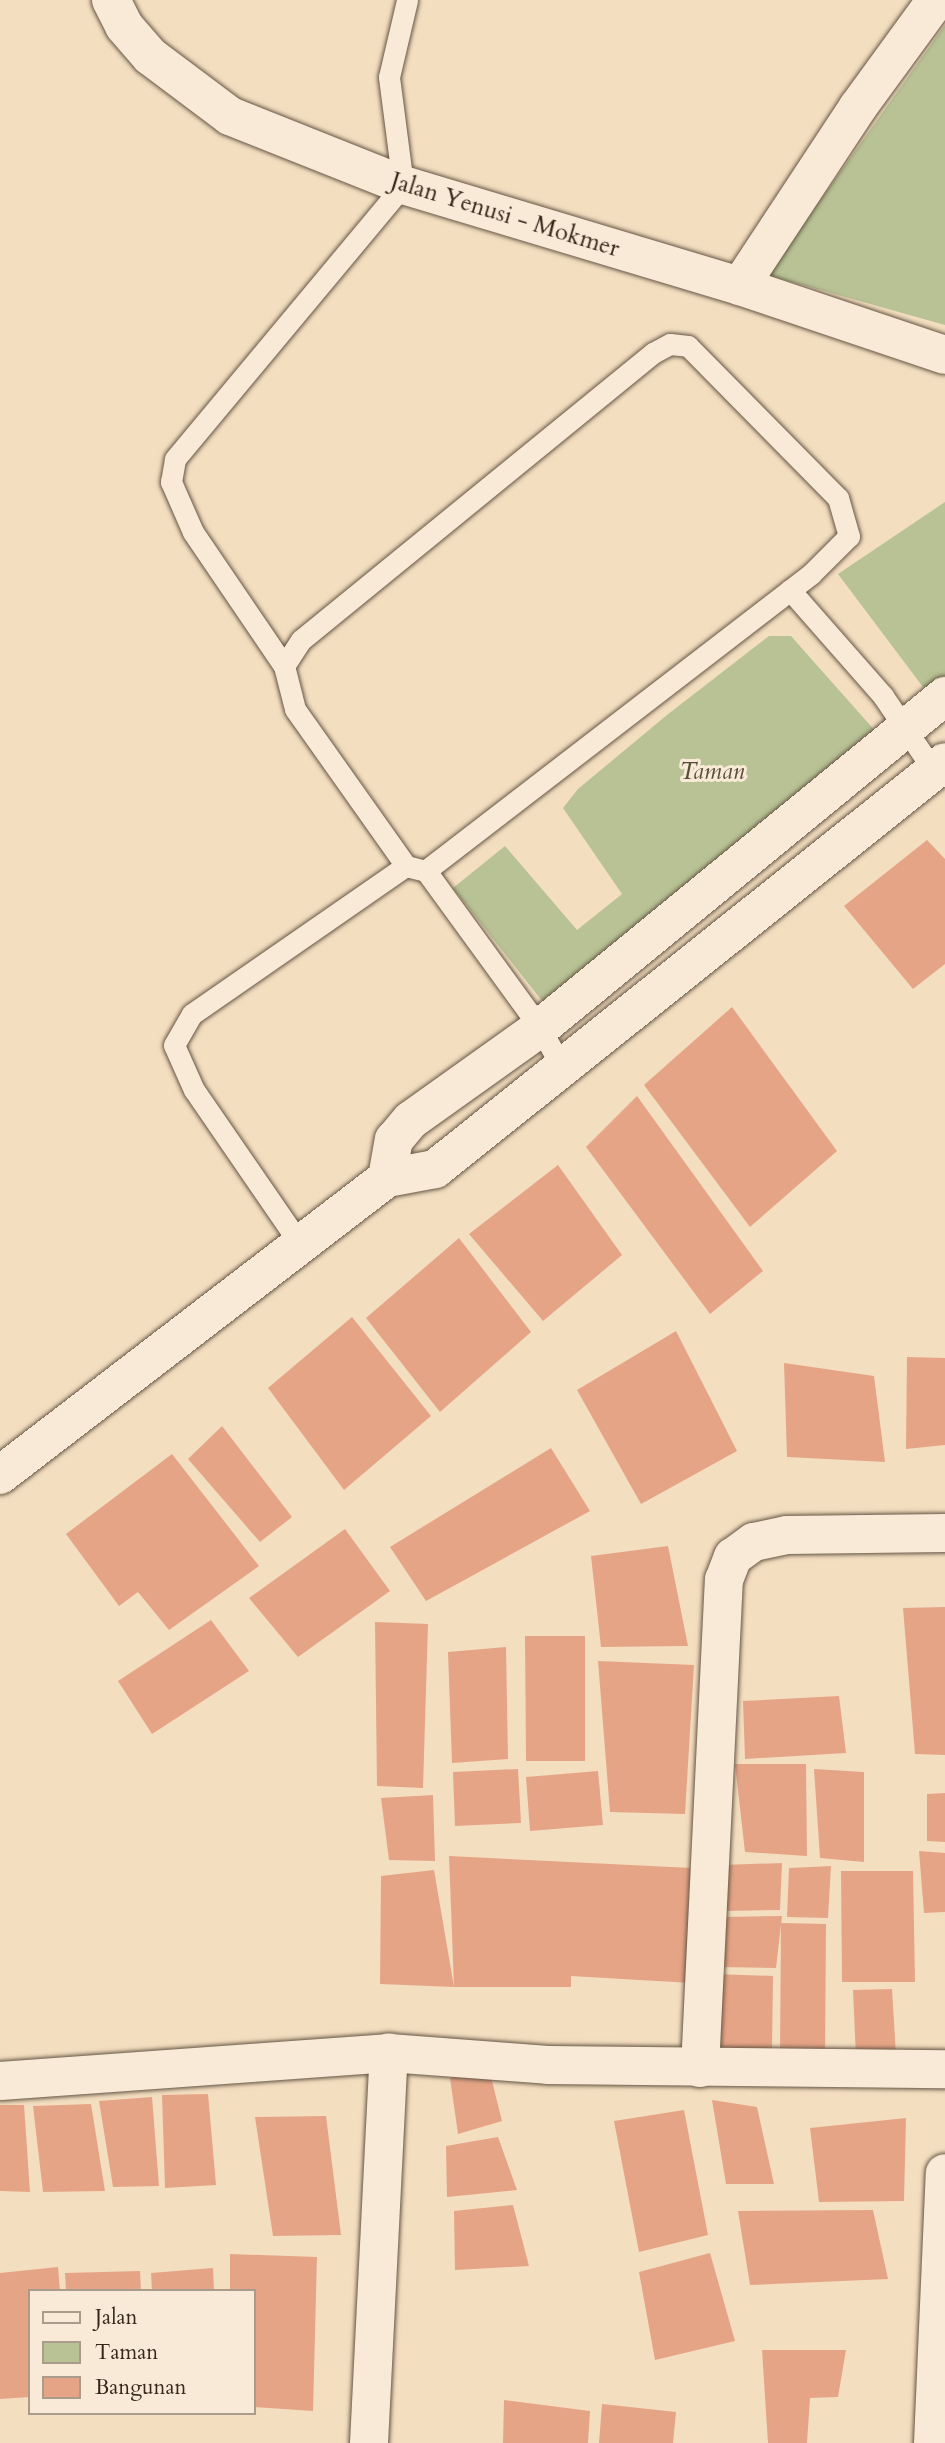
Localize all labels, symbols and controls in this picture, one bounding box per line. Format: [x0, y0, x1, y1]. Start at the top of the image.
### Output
street label: Jalan Yenusi - Mokmer [387, 167, 623, 263]
park label: Taman [680, 758, 744, 786]
legend [28, 2289, 256, 2415]
text: Jalan [95, 2303, 138, 2332]
text: Taman [95, 2338, 158, 2367]
text: Bangunan [95, 2373, 187, 2402]

